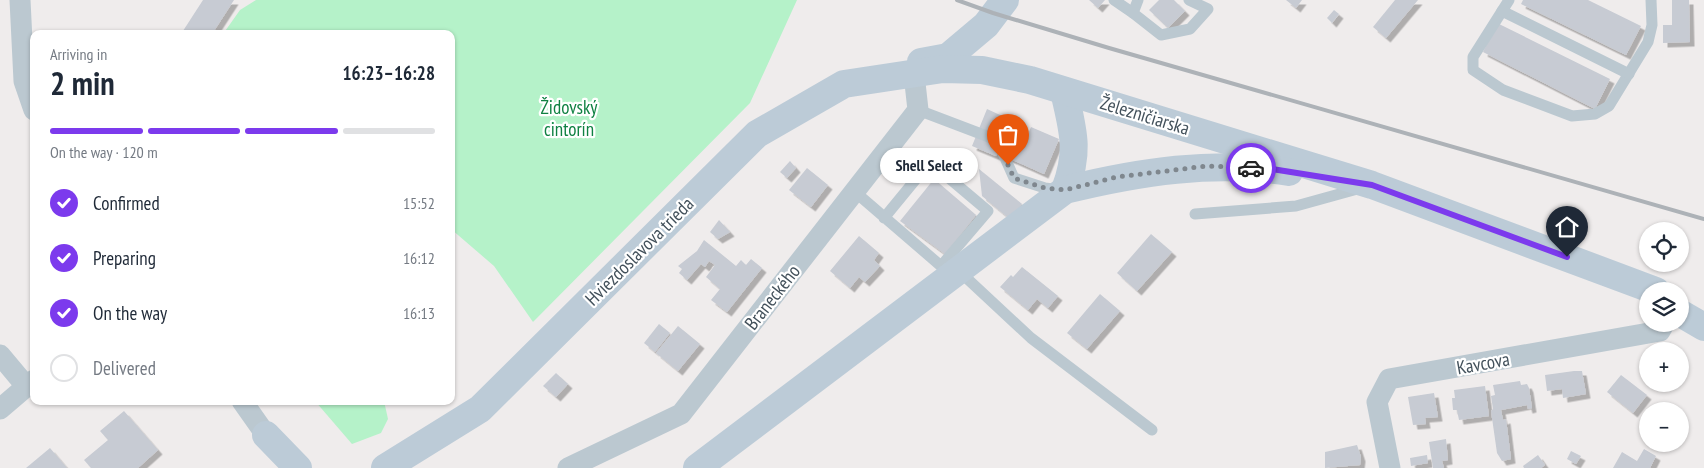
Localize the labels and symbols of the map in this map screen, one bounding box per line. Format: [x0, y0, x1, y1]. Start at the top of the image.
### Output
street label: Železničiarska [1098, 90, 1192, 140]
park label: Židovský cintorín [540, 95, 598, 141]
pin [987, 114, 1029, 165]
courier [1226, 143, 1276, 193]
callout: Shell Select [880, 148, 978, 182]
street label: Hviezdoslavova trieda [580, 192, 698, 310]
pin [1546, 206, 1588, 257]
street label: Braneckého [739, 260, 805, 334]
street label: Kavcova [1455, 347, 1511, 379]

